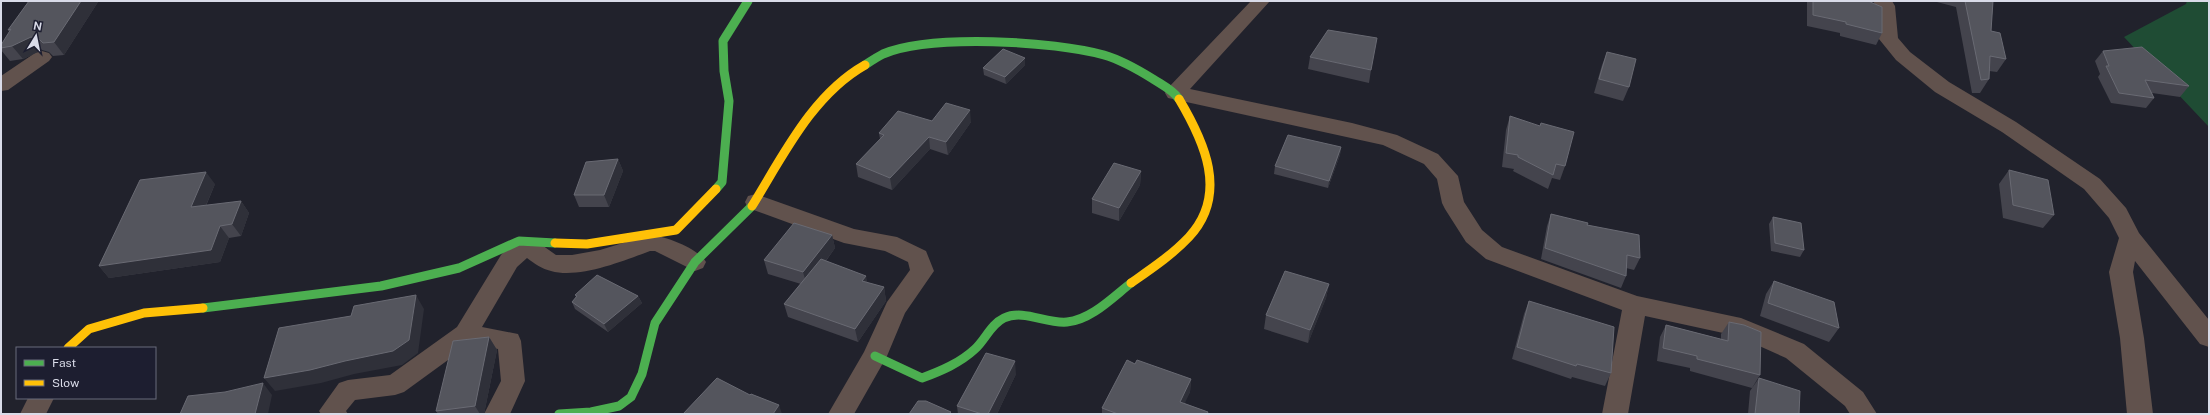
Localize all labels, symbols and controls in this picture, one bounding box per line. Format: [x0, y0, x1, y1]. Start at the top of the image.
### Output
north arrow [16, 16, 56, 56]
text: N [32, 19, 43, 33]
legend [16, 347, 156, 399]
text: Fast [52, 356, 77, 370]
text: Slow [52, 376, 80, 390]

